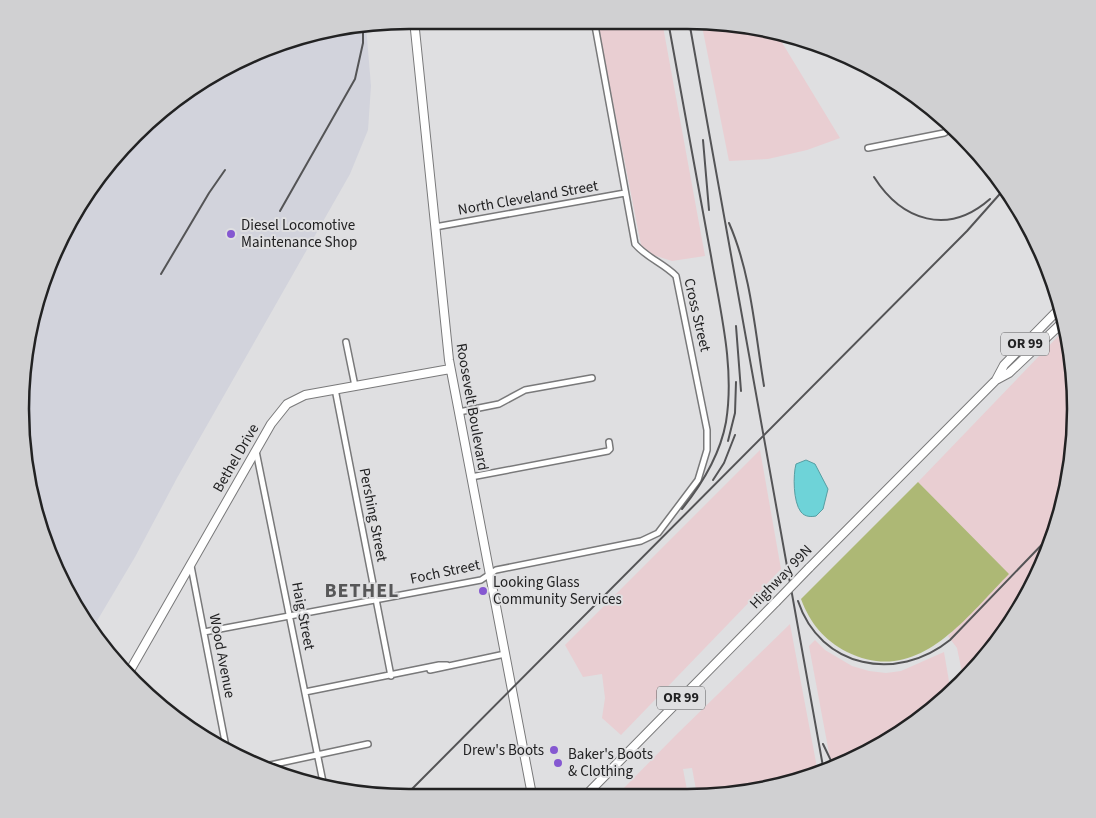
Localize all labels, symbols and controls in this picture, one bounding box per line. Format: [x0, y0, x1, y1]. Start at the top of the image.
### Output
street label: North Cleveland Street [456, 175, 600, 221]
place label: Diesel Locomotive Maintenance Shop [241, 215, 357, 253]
marker: Diesel Locomotive Maintenance Shop [225, 228, 237, 240]
street label: Cross Street [678, 276, 716, 354]
road number: OR 99 [1001, 332, 1049, 356]
street label: Roosevelt Boulevard [450, 342, 494, 472]
street label: Bethel Drive [208, 420, 264, 496]
street label: Pershing Street [354, 466, 392, 564]
street label: Highway 99N [745, 540, 817, 614]
street label: Foch Street [408, 554, 482, 590]
place label: Looking Glass Community Services [493, 572, 622, 610]
district label: BETHEL [325, 577, 399, 605]
street label: Haig Street [286, 580, 320, 652]
marker: Looking Glass Community Services [477, 585, 489, 597]
street label: Wood Avenue [204, 612, 240, 700]
road number: OR 99 [657, 686, 705, 710]
place label: Drew's Boots [463, 740, 544, 761]
marker: Drew's Boots [548, 744, 560, 756]
place label: Baker's Boots & Clothing [568, 744, 653, 782]
marker: Baker's Boots & Clothing [552, 757, 564, 769]

